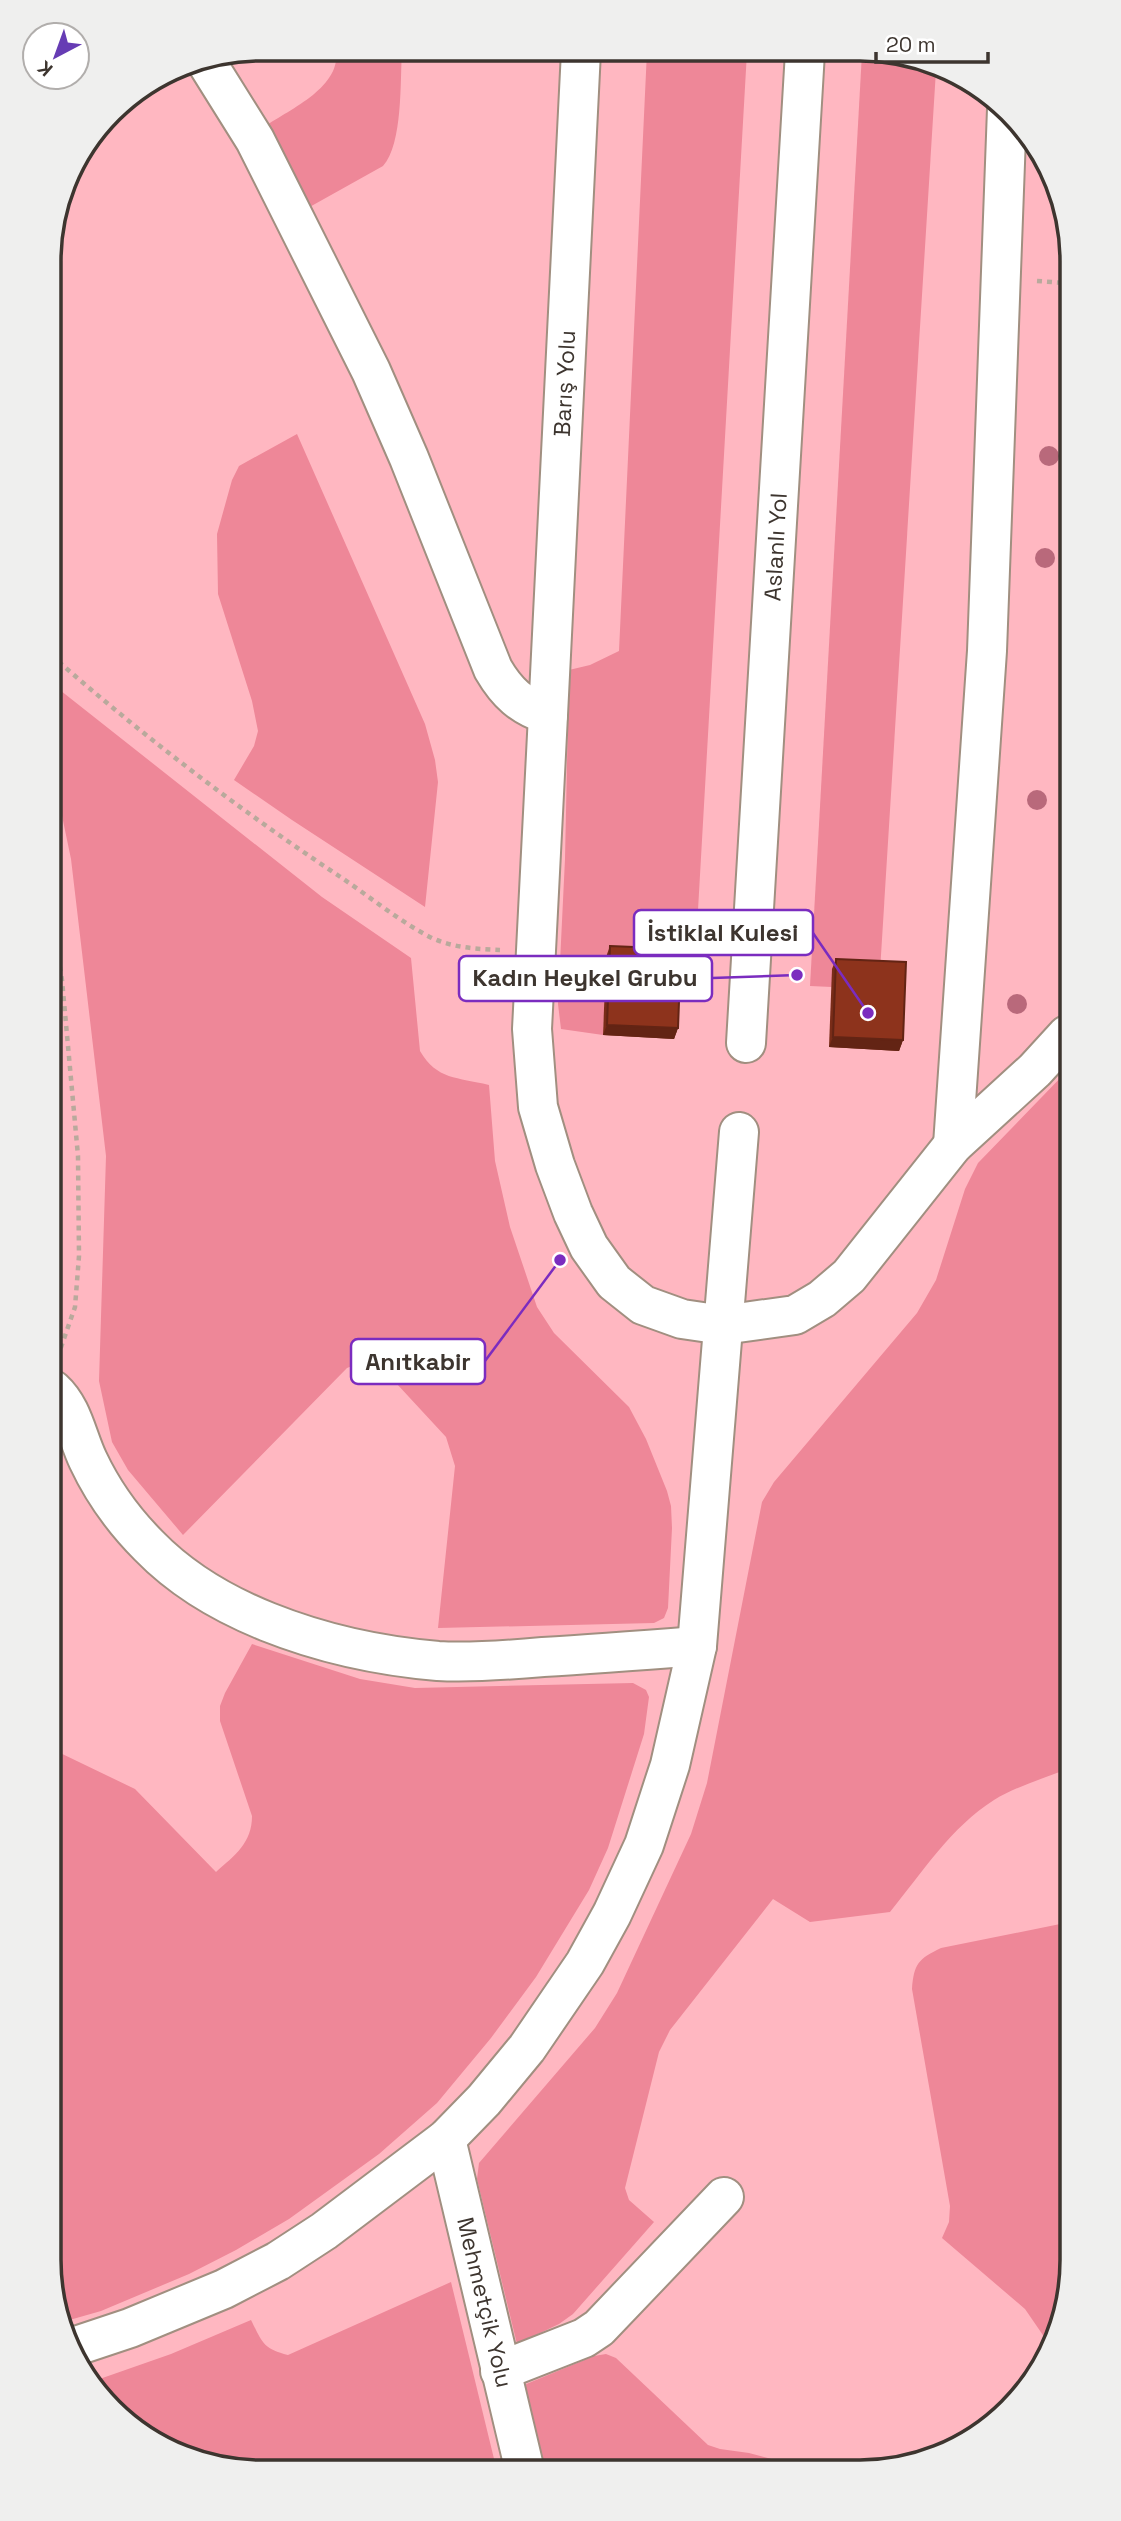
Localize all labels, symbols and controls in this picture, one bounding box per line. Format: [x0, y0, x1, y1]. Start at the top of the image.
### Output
north arrow [21, 21, 91, 91]
scale bar [876, 21, 988, 65]
text: 20 m [886, 31, 936, 58]
text: K [32, 55, 58, 82]
street label: Barış Yolu [547, 329, 582, 437]
street label: Aslanlı Yol [757, 492, 794, 602]
callout: İstiklal Kulesi [634, 910, 813, 955]
text: İstiklal Kulesi [648, 917, 798, 948]
callout: Kadın Heykel Grubu [459, 956, 712, 1001]
text: Kadın Heykel Grubu [472, 962, 698, 993]
callout: Anıtkabir [351, 1339, 485, 1384]
text: Anıtkabir [365, 1346, 471, 1377]
street label: Mehmetçik Yolu [450, 2214, 520, 2391]

